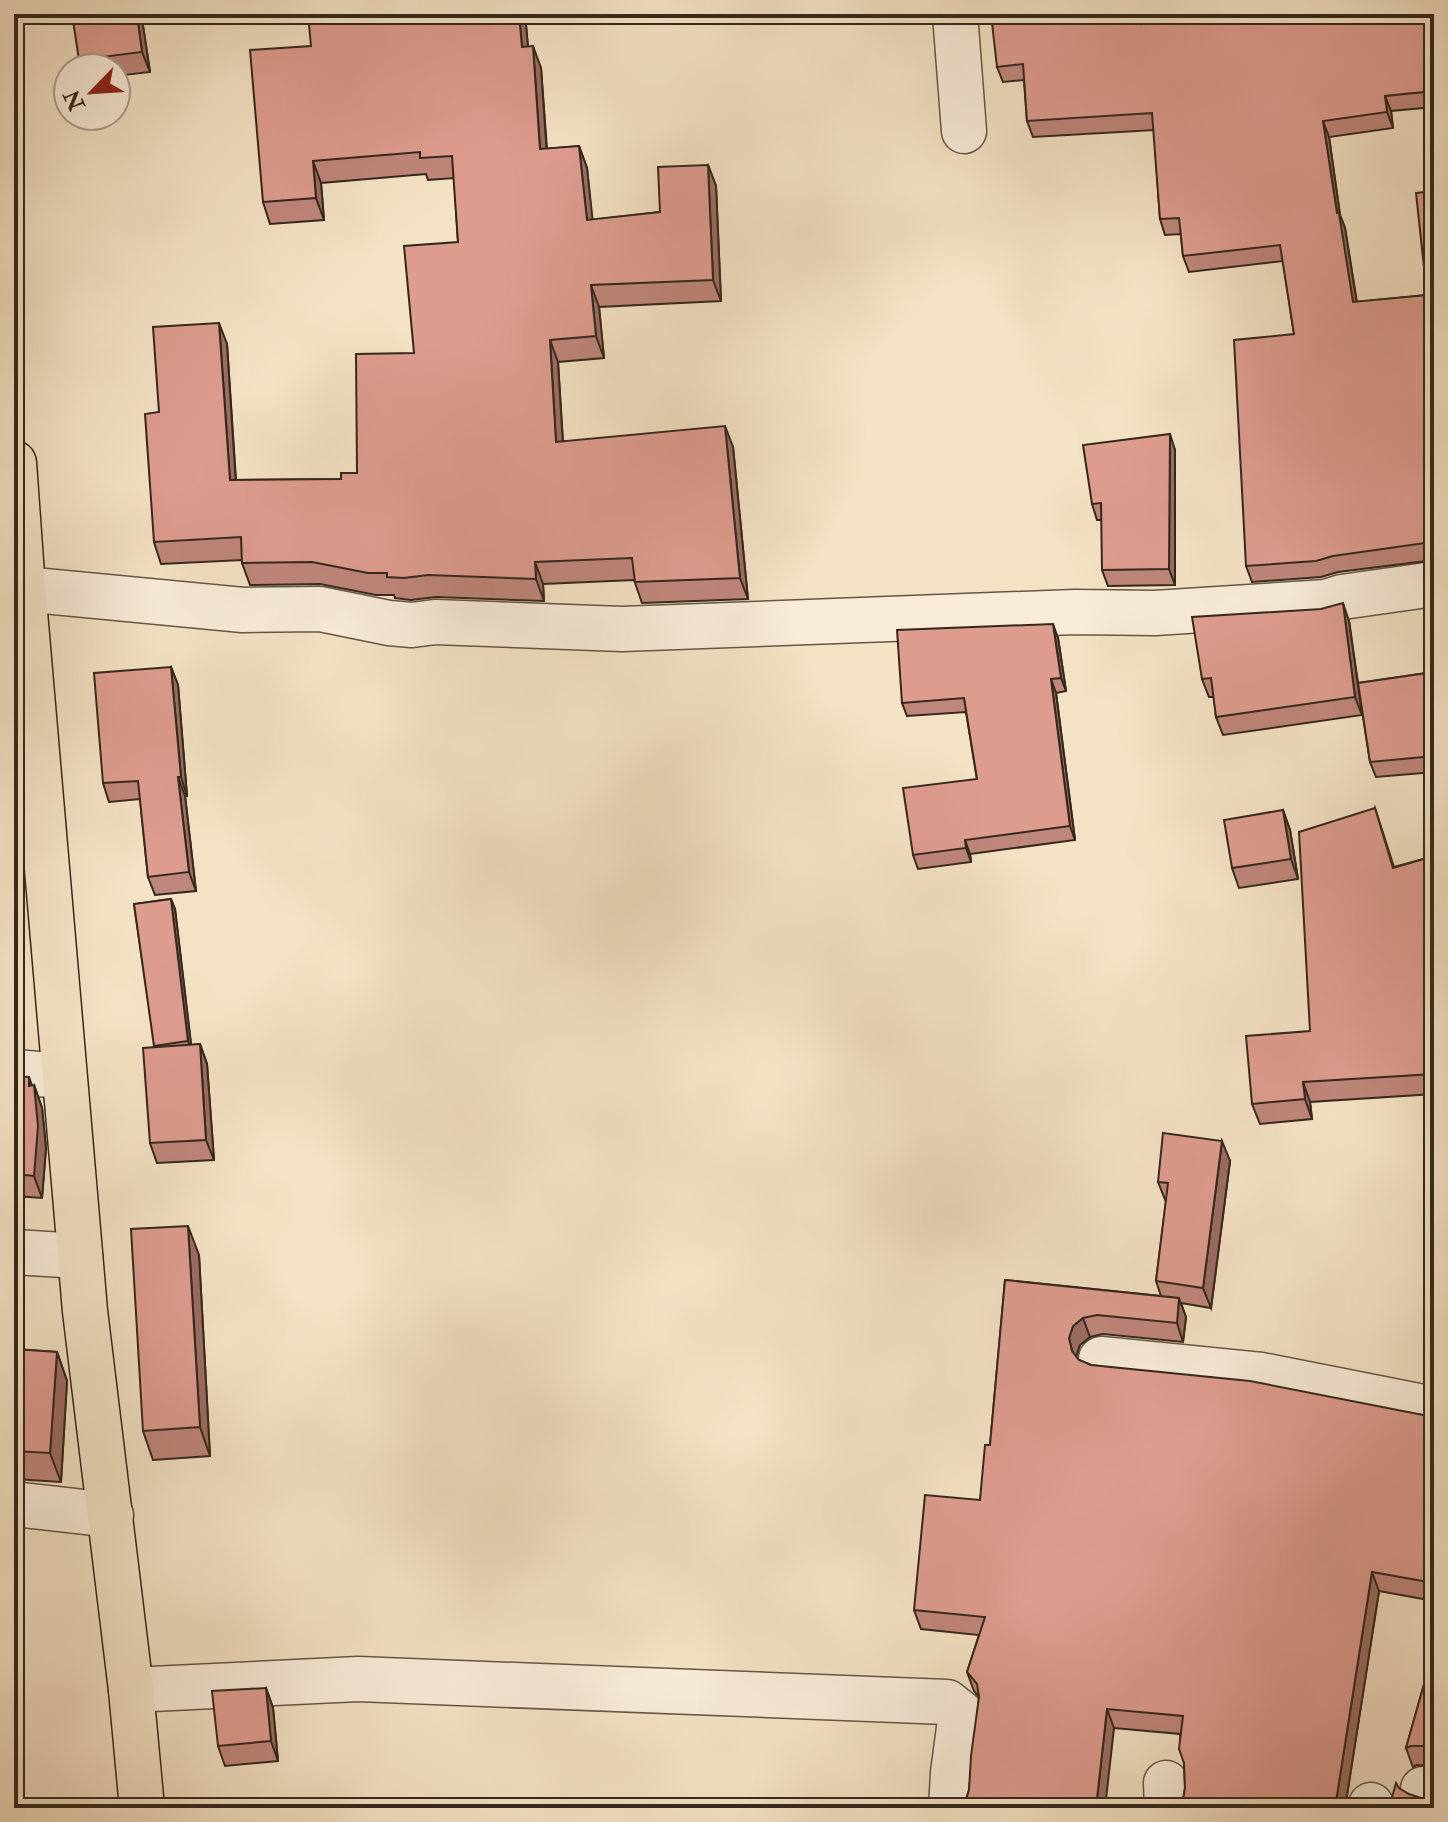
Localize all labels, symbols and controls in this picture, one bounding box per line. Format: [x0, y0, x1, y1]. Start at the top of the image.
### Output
north arrow [52, 52, 132, 132]
text: N [58, 85, 92, 116]

